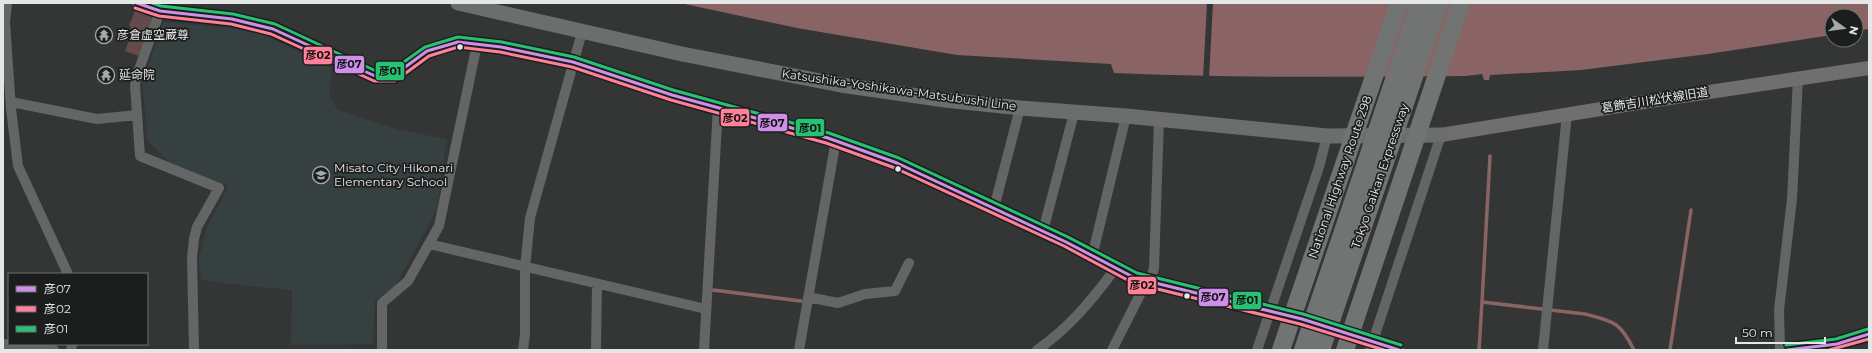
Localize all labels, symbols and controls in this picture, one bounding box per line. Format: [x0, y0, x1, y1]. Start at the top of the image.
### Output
north arrow [1824, 8, 1864, 48]
text: N [1846, 24, 1862, 36]
temple icon: 彦倉虚空蔵尊 [94, 25, 114, 45]
place label: 彦倉虚空蔵尊 [117, 27, 189, 42]
unlabelled marker [455, 42, 465, 52]
line badge: 彦02 [303, 46, 333, 65]
text: 彦02 [306, 48, 331, 62]
line badge: 彦07 [334, 55, 365, 74]
text: 彦07 [336, 57, 362, 71]
line badge: 彦01 [375, 61, 405, 81]
text: 彦01 [379, 64, 401, 78]
temple icon: 延命院 [96, 65, 116, 85]
street label: Katsushika-Yoshikawa-Matsubushi Line [781, 66, 1017, 113]
place label: 延命院 [119, 67, 155, 82]
street label: 葛飾吉川松伏線旧道 [1600, 84, 1709, 115]
street label: National Highway Route 298 [1305, 93, 1375, 260]
street label: Tokyo Gaikan Expressway [1348, 101, 1412, 250]
line badge: 彦02 [720, 108, 750, 127]
text: 彦02 [723, 111, 748, 125]
line badge: 彦07 [757, 113, 788, 132]
text: 彦07 [759, 116, 785, 130]
line badge: 彦01 [795, 118, 825, 137]
text: 彦01 [799, 121, 821, 135]
place label: Misato City Hikonari Elementary School [334, 160, 453, 189]
unlabelled marker [893, 164, 903, 174]
school or university icon: Misato City Hikonari Elementary School [311, 165, 331, 185]
legend [8, 273, 148, 345]
line badge: 彦02 [1127, 276, 1157, 295]
text: 彦02 [1130, 278, 1155, 292]
text: 彦07 [44, 281, 71, 296]
line badge: 彦07 [1198, 288, 1229, 307]
text: 彦07 [1200, 290, 1226, 304]
unlabelled marker [1182, 291, 1192, 301]
line badge: 彦01 [1232, 291, 1262, 310]
text: 彦01 [1236, 293, 1258, 307]
text: 彦02 [44, 301, 71, 316]
scale bar [1736, 319, 1825, 345]
text: 彦01 [44, 321, 68, 336]
text: 50 m [1742, 325, 1773, 340]

